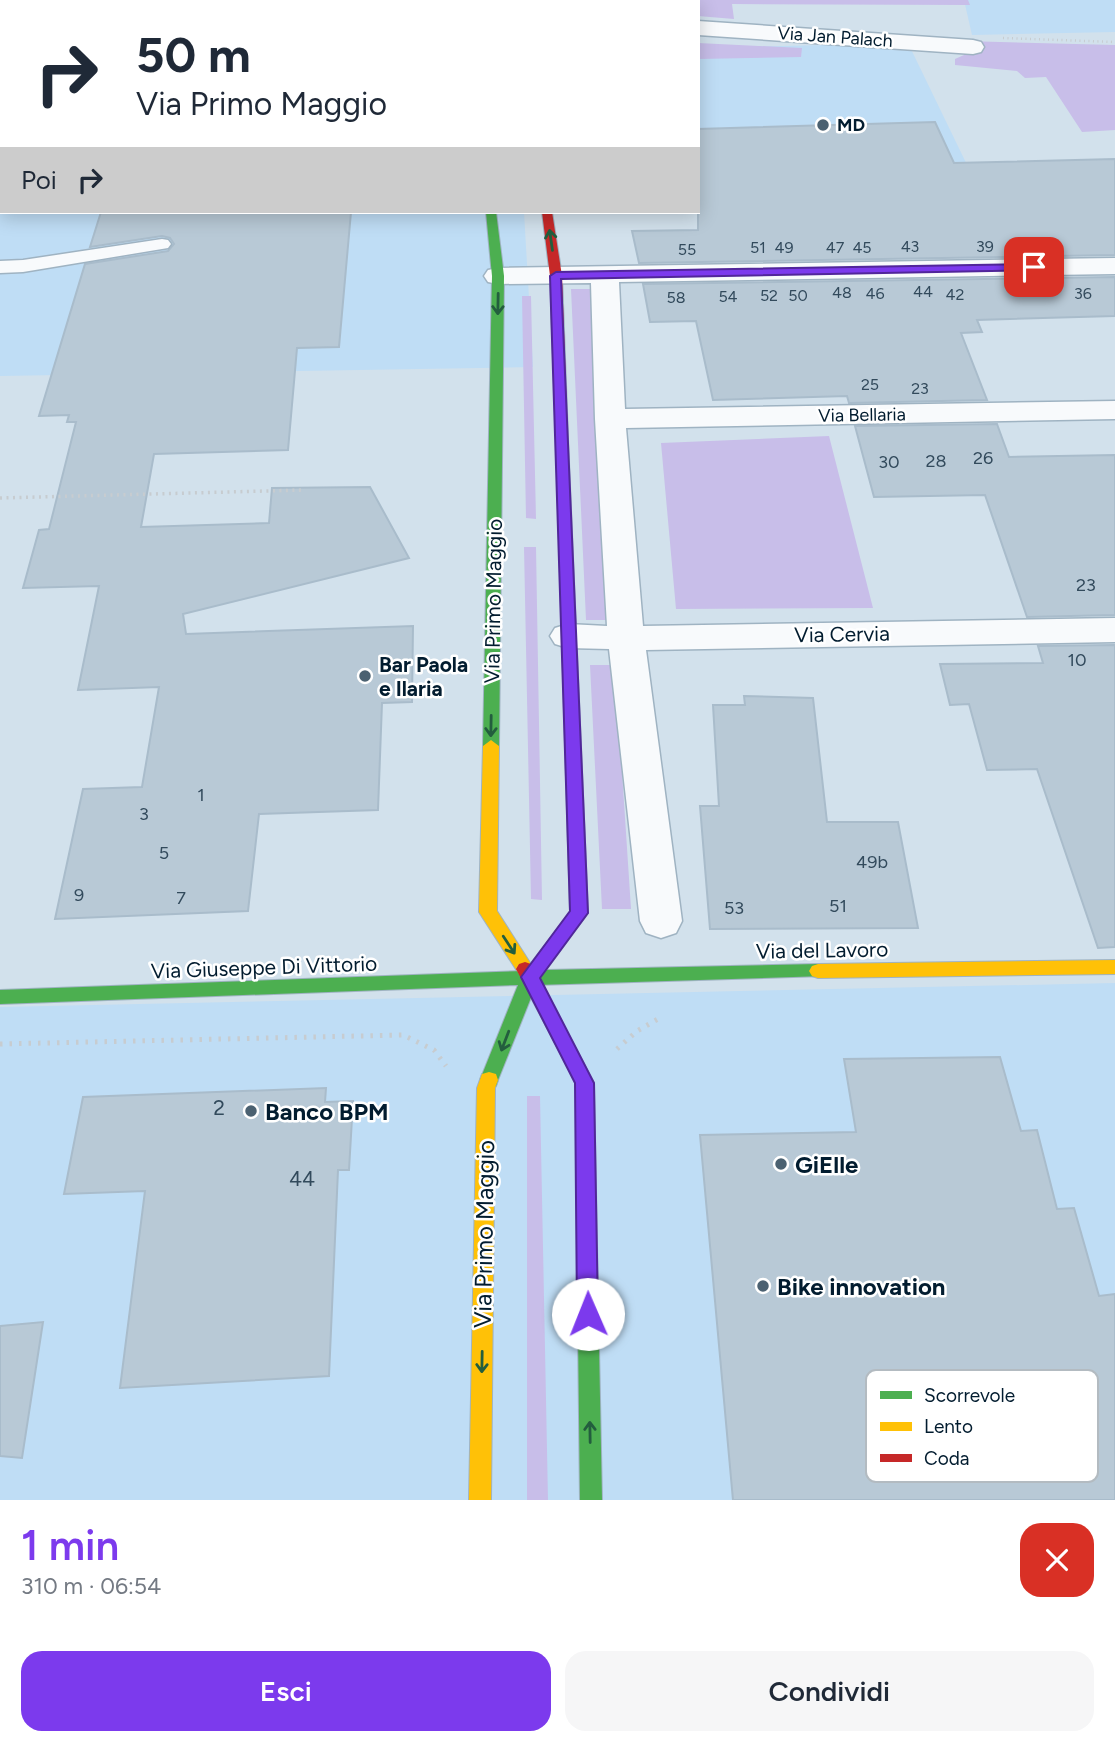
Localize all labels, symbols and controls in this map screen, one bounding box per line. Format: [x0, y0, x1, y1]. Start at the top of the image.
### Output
street label: Via Jan Palach [777, 22, 893, 52]
text: 50 m [136, 25, 251, 84]
icon: right [21, 28, 112, 119]
text: Via Primo Maggio [136, 85, 387, 123]
place label: MD [837, 114, 865, 136]
marker: MD [815, 117, 831, 133]
icon: right [71, 161, 109, 199]
text: Poi [21, 164, 57, 196]
one-way arrow [544, 229, 557, 252]
house number: 43 [901, 237, 919, 256]
house number: 39 [976, 237, 994, 256]
pin [1004, 237, 1064, 297]
house number: 51 [750, 238, 766, 257]
house number: 49 [775, 238, 794, 257]
house number: 47 [826, 238, 845, 257]
house number: 45 [852, 238, 872, 257]
house number: 55 [678, 240, 696, 259]
icon: arrive [1015, 248, 1053, 286]
house number: 44 [913, 282, 933, 301]
house number: 48 [832, 283, 852, 302]
house number: 46 [866, 284, 885, 303]
house number: 36 [1074, 284, 1092, 303]
house number: 42 [946, 285, 964, 304]
house number: 52 [760, 286, 778, 305]
house number: 50 [788, 286, 808, 305]
house number: 54 [718, 287, 738, 306]
house number: 58 [666, 288, 686, 307]
one-way arrow [491, 292, 505, 315]
house number: 25 [861, 375, 879, 394]
house number: 23 [911, 379, 929, 398]
street label: Via Bellaria [818, 403, 906, 427]
house number: 26 [973, 447, 993, 469]
house number: 28 [925, 450, 947, 472]
house number: 30 [878, 451, 900, 473]
street label: Via Primo Maggio [479, 518, 507, 684]
house number: 23 [1076, 574, 1096, 596]
street label: Via Cervia [794, 621, 890, 647]
house number: 10 [1068, 649, 1086, 671]
place label: Bar Paola e Ilaria [379, 652, 468, 701]
marker: Bar Paola e Ilaria [357, 668, 373, 684]
one-way arrow [484, 715, 498, 738]
house number: 1 [197, 784, 205, 806]
house number: 3 [139, 803, 149, 825]
house number: 5 [159, 842, 169, 864]
house number: 49b [856, 851, 888, 873]
house number: 9 [74, 884, 84, 906]
house number: 7 [176, 887, 186, 909]
house number: 51 [829, 895, 847, 917]
house number: 53 [724, 897, 744, 919]
one-way arrow [502, 934, 516, 954]
street label: Via del Lavoro [756, 936, 888, 964]
street label: Via Giuseppe Di Vittorio [150, 951, 378, 983]
one-way arrow [498, 1029, 511, 1051]
house number: 2 [213, 1095, 225, 1120]
place label: Banco BPM [265, 1097, 389, 1126]
marker: Banco BPM [243, 1103, 259, 1119]
street label: Via Primo Maggio [468, 1140, 500, 1328]
place label: GiElle [795, 1150, 858, 1179]
marker: GiElle [773, 1156, 789, 1172]
house number: 44 [289, 1166, 315, 1191]
place label: Bike innovation [777, 1272, 946, 1301]
position arrow [551, 1277, 625, 1351]
marker: Bike innovation [755, 1278, 771, 1294]
one-way arrow [476, 1351, 489, 1374]
legend [866, 1370, 1098, 1482]
text: Scorrevole [924, 1384, 1015, 1407]
text: Lento [924, 1415, 973, 1438]
one-way arrow [583, 1421, 597, 1444]
text: Coda [924, 1447, 970, 1470]
text: 1 min [21, 1520, 119, 1571]
button: close [1020, 1523, 1094, 1597]
text: 310 m · 06:54 [21, 1572, 161, 1600]
button: Esci [21, 1651, 551, 1731]
button: Condividi [565, 1651, 1094, 1731]

